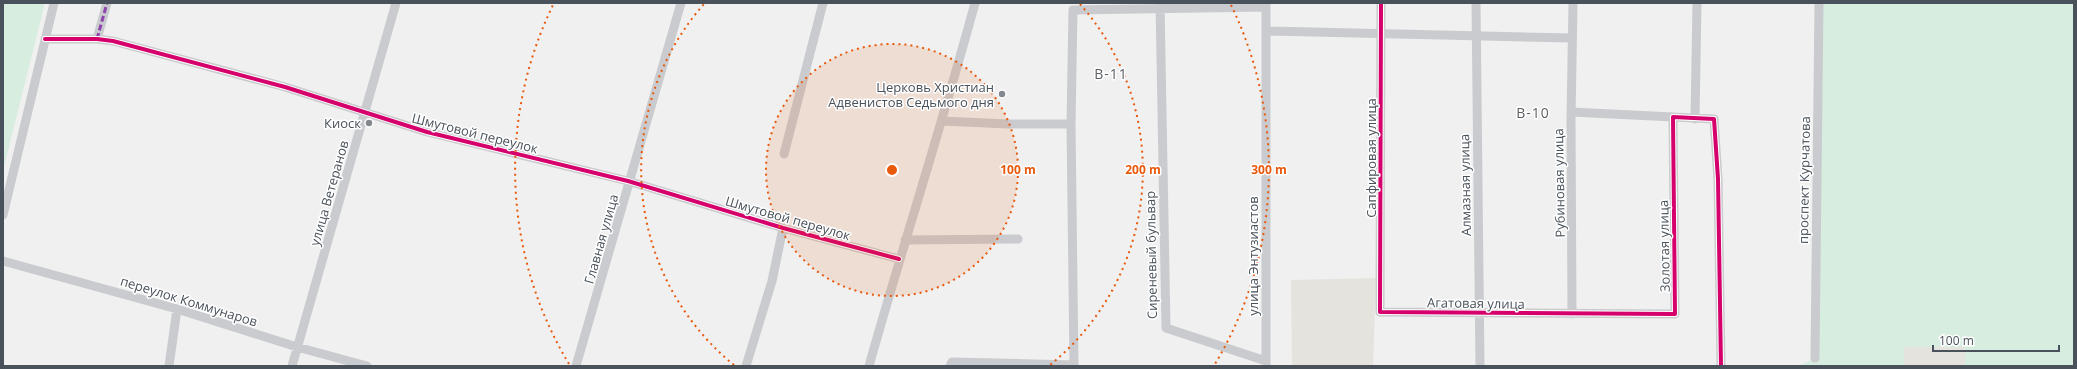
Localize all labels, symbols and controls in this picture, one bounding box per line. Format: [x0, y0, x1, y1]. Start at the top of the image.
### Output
district label: В-11 [1094, 64, 1128, 83]
place label: Церковь Христиан Адвенистов Седьмого дня [828, 78, 994, 111]
marker: Церковь Христиан Адвенистов Седьмого дня [997, 89, 1007, 99]
street label: Сапфировая улица [1362, 98, 1380, 218]
district label: В-10 [1516, 103, 1550, 122]
street label: Шмутовой переулок [410, 109, 540, 157]
place label: Киоск [324, 114, 361, 132]
street label: проспект Курчатова [1794, 116, 1814, 244]
marker: Киоск [364, 118, 374, 128]
street label: Рубиновая улица [1549, 128, 1569, 238]
street label: Алмазная улица [1455, 134, 1475, 236]
street label: улица Ветеранов [305, 138, 353, 248]
text: 100 m [1000, 161, 1036, 178]
text: 200 m [1125, 161, 1161, 178]
text: 300 m [1251, 161, 1287, 178]
centre of rings [885, 163, 899, 177]
street label: Сиреневый бульвар [1141, 191, 1161, 319]
street label: Главная улица [580, 192, 622, 286]
street label: Шмутовой переулок [723, 192, 853, 245]
street label: улица Энтузиастов [1244, 196, 1262, 316]
street label: Золотая улица [1654, 200, 1674, 292]
street label: переулок Коммунаров [118, 272, 260, 330]
street label: Агатовая улица [1427, 293, 1525, 313]
scale bar [1933, 327, 2059, 353]
text: 100 m [1939, 332, 1974, 349]

